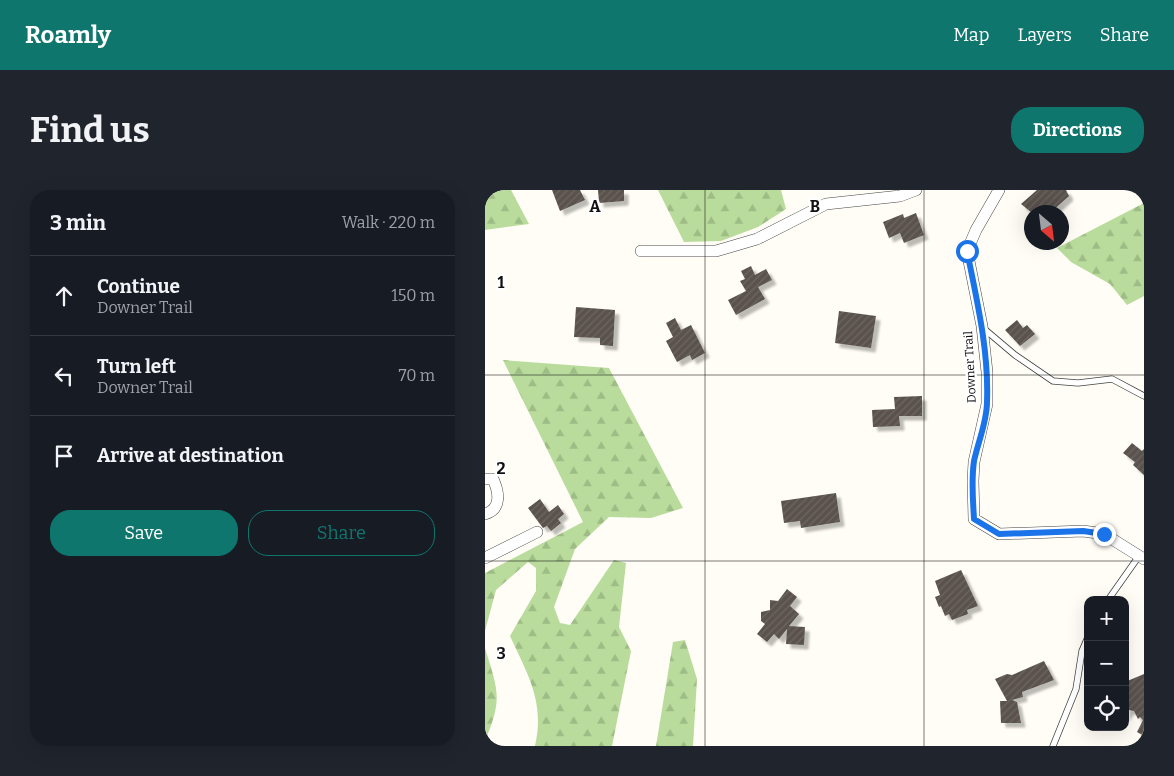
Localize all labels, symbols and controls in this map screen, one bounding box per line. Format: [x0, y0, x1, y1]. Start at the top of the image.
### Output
text: Roamly [25, 21, 111, 49]
text: Map [953, 24, 989, 46]
text: Layers [1017, 24, 1072, 46]
text: Share [1100, 24, 1149, 46]
button: Directions [1011, 107, 1144, 153]
text: Find us [30, 109, 150, 151]
text: A [589, 197, 601, 216]
text: B [810, 197, 820, 216]
north arrow [1024, 205, 1069, 250]
text: 3 min [50, 210, 106, 236]
text: Walk · 220 m [342, 213, 435, 232]
route start [956, 240, 979, 263]
text: 1 [498, 273, 505, 292]
text: Continue [97, 275, 180, 298]
icon: ahead [50, 282, 78, 310]
text: 150 m [391, 286, 435, 305]
text: Downer Trail [97, 298, 193, 317]
street label: Downer Trail [961, 330, 979, 403]
text: Turn left [97, 355, 176, 378]
icon: left [50, 362, 78, 390]
text: 70 m [399, 366, 435, 385]
text: Downer Trail [97, 378, 193, 397]
icon: arrive [50, 442, 78, 470]
text: Arrive at destination [97, 444, 284, 467]
text: 2 [496, 459, 506, 478]
button: Save [50, 510, 238, 556]
button: Share [248, 510, 435, 556]
route end [1093, 523, 1116, 546]
map controls [1084, 596, 1129, 731]
button: + [1084, 596, 1129, 641]
button: − [1084, 641, 1129, 686]
text: 3 [496, 644, 506, 663]
button: locate [1084, 686, 1129, 731]

